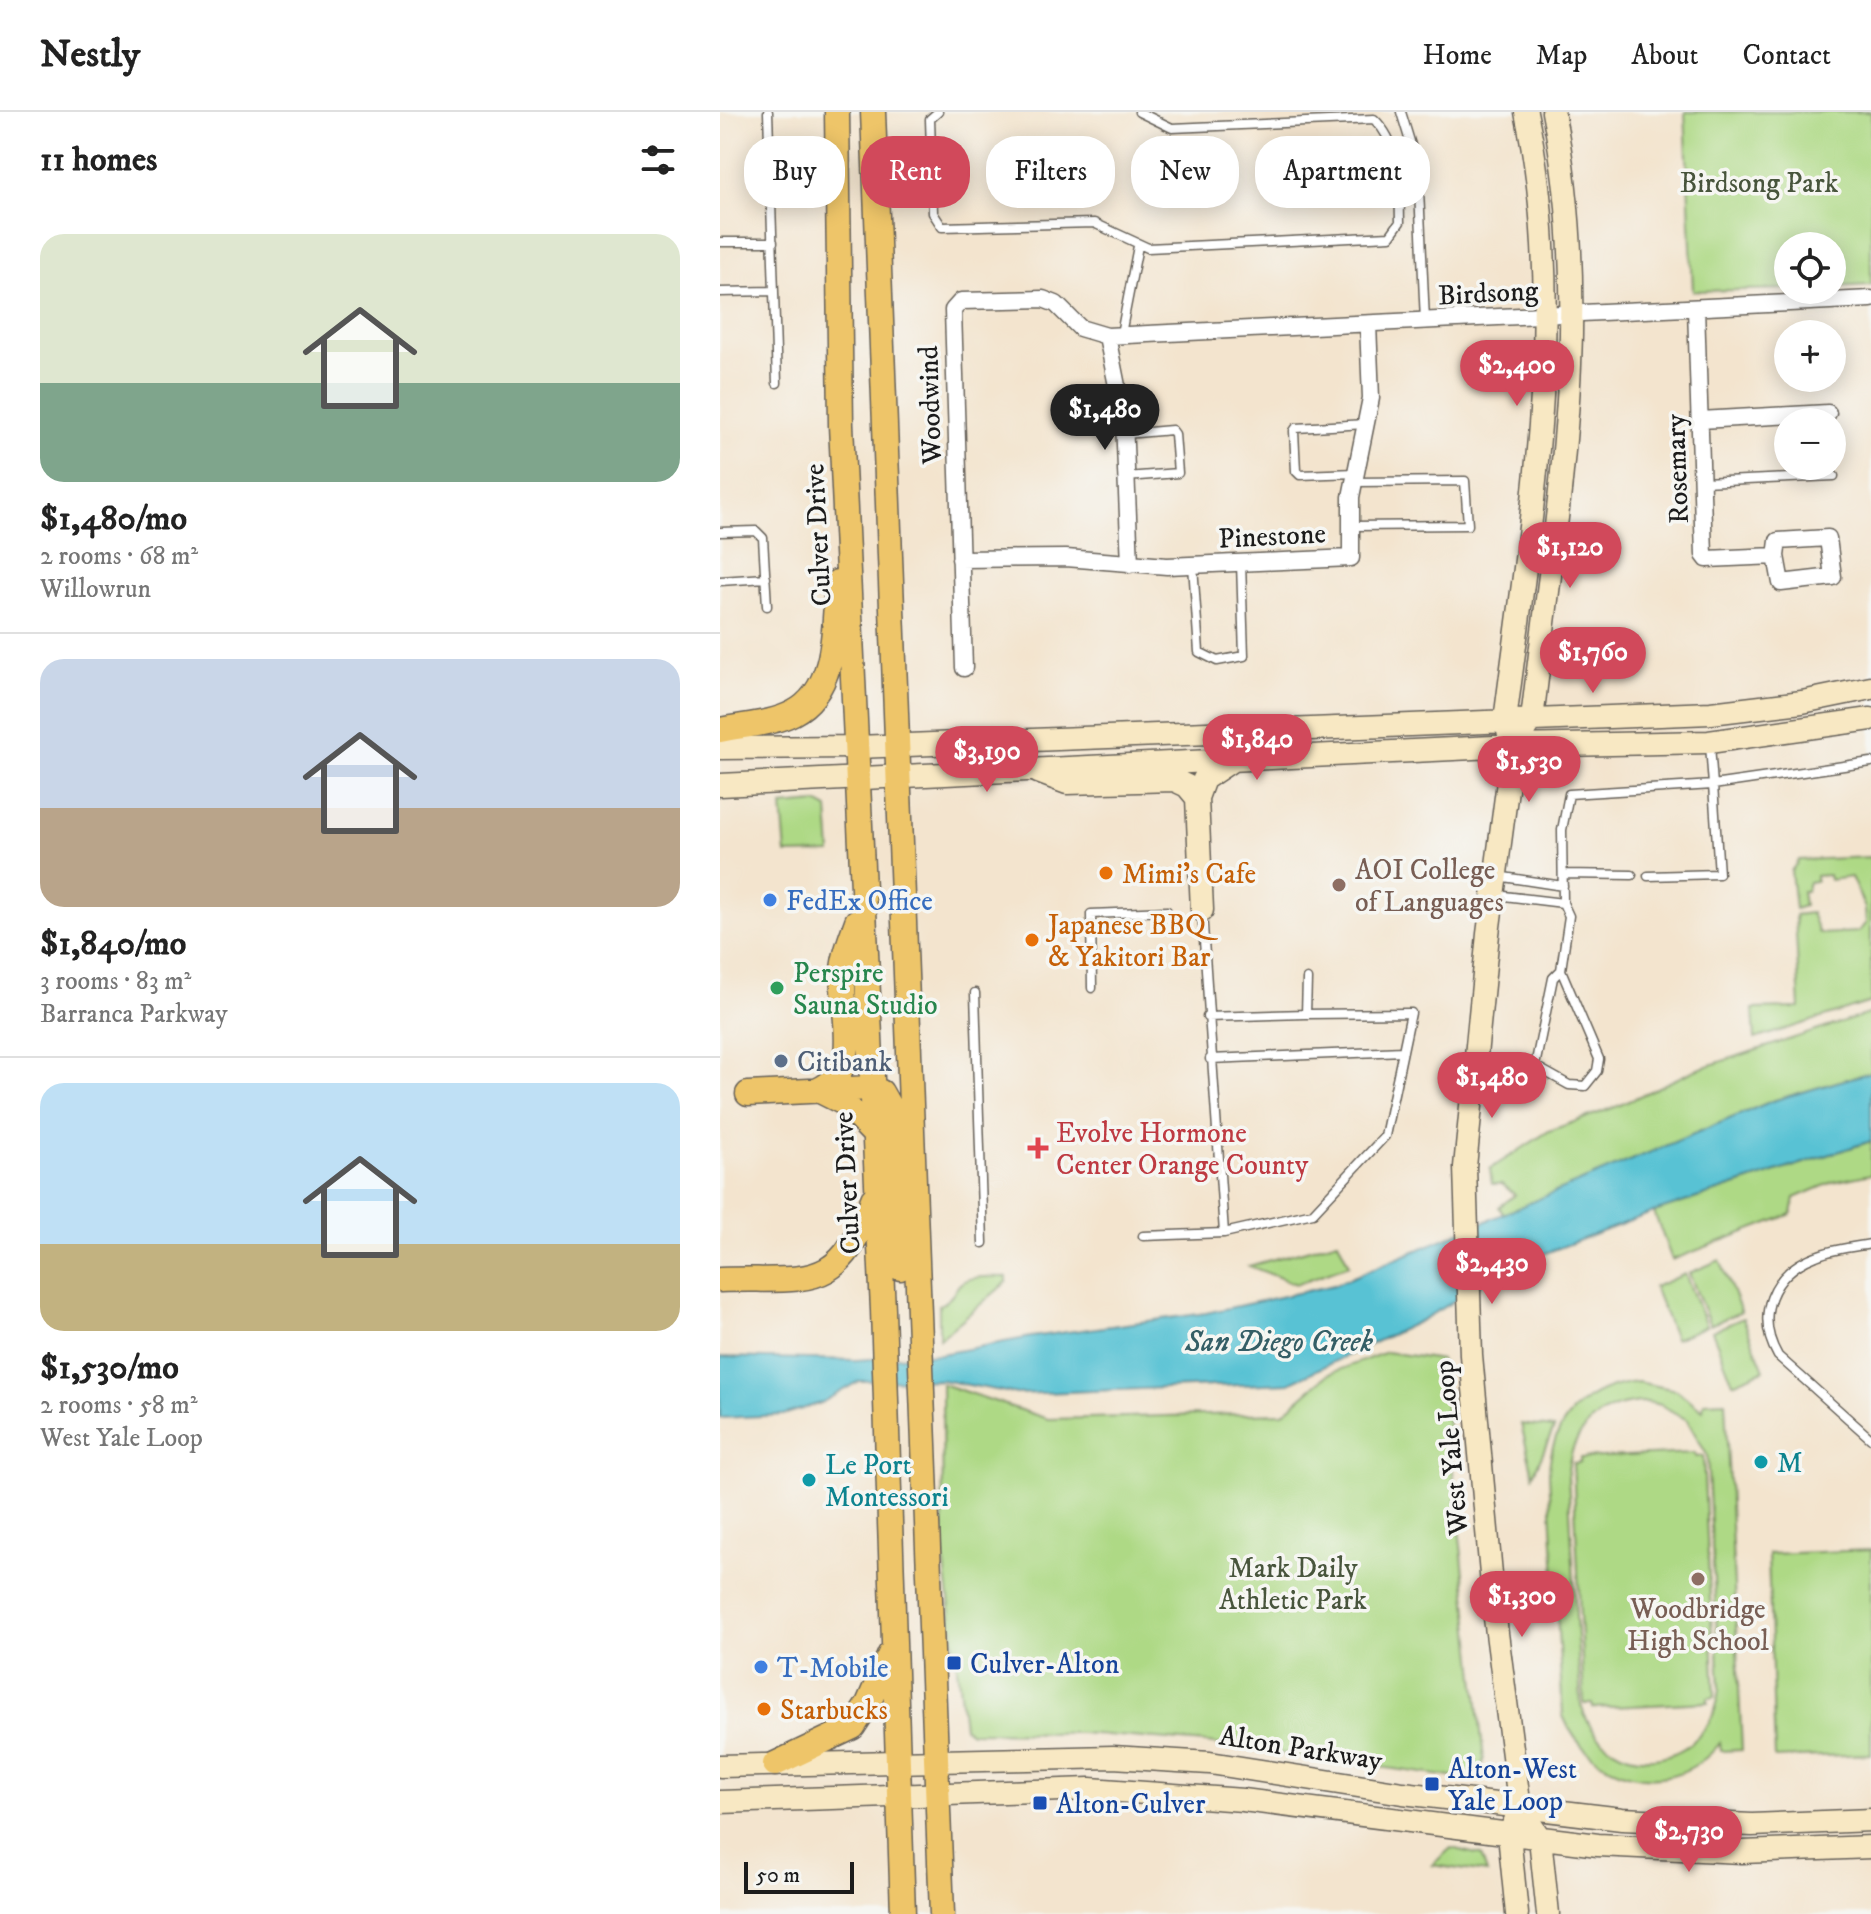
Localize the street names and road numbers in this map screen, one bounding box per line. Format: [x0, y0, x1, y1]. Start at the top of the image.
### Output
street label: Birdsong [1437, 273, 1539, 314]
street label: Woodwind [911, 345, 950, 466]
street label: Rosemary [1658, 413, 1697, 524]
street label: Culver Drive [797, 463, 840, 607]
street label: Pinestone [1217, 516, 1327, 557]
street label: Culver Drive [826, 1111, 869, 1255]
street label: West Yale Loop [1426, 1359, 1477, 1538]
street label: Alton Parkway [1217, 1718, 1385, 1779]

